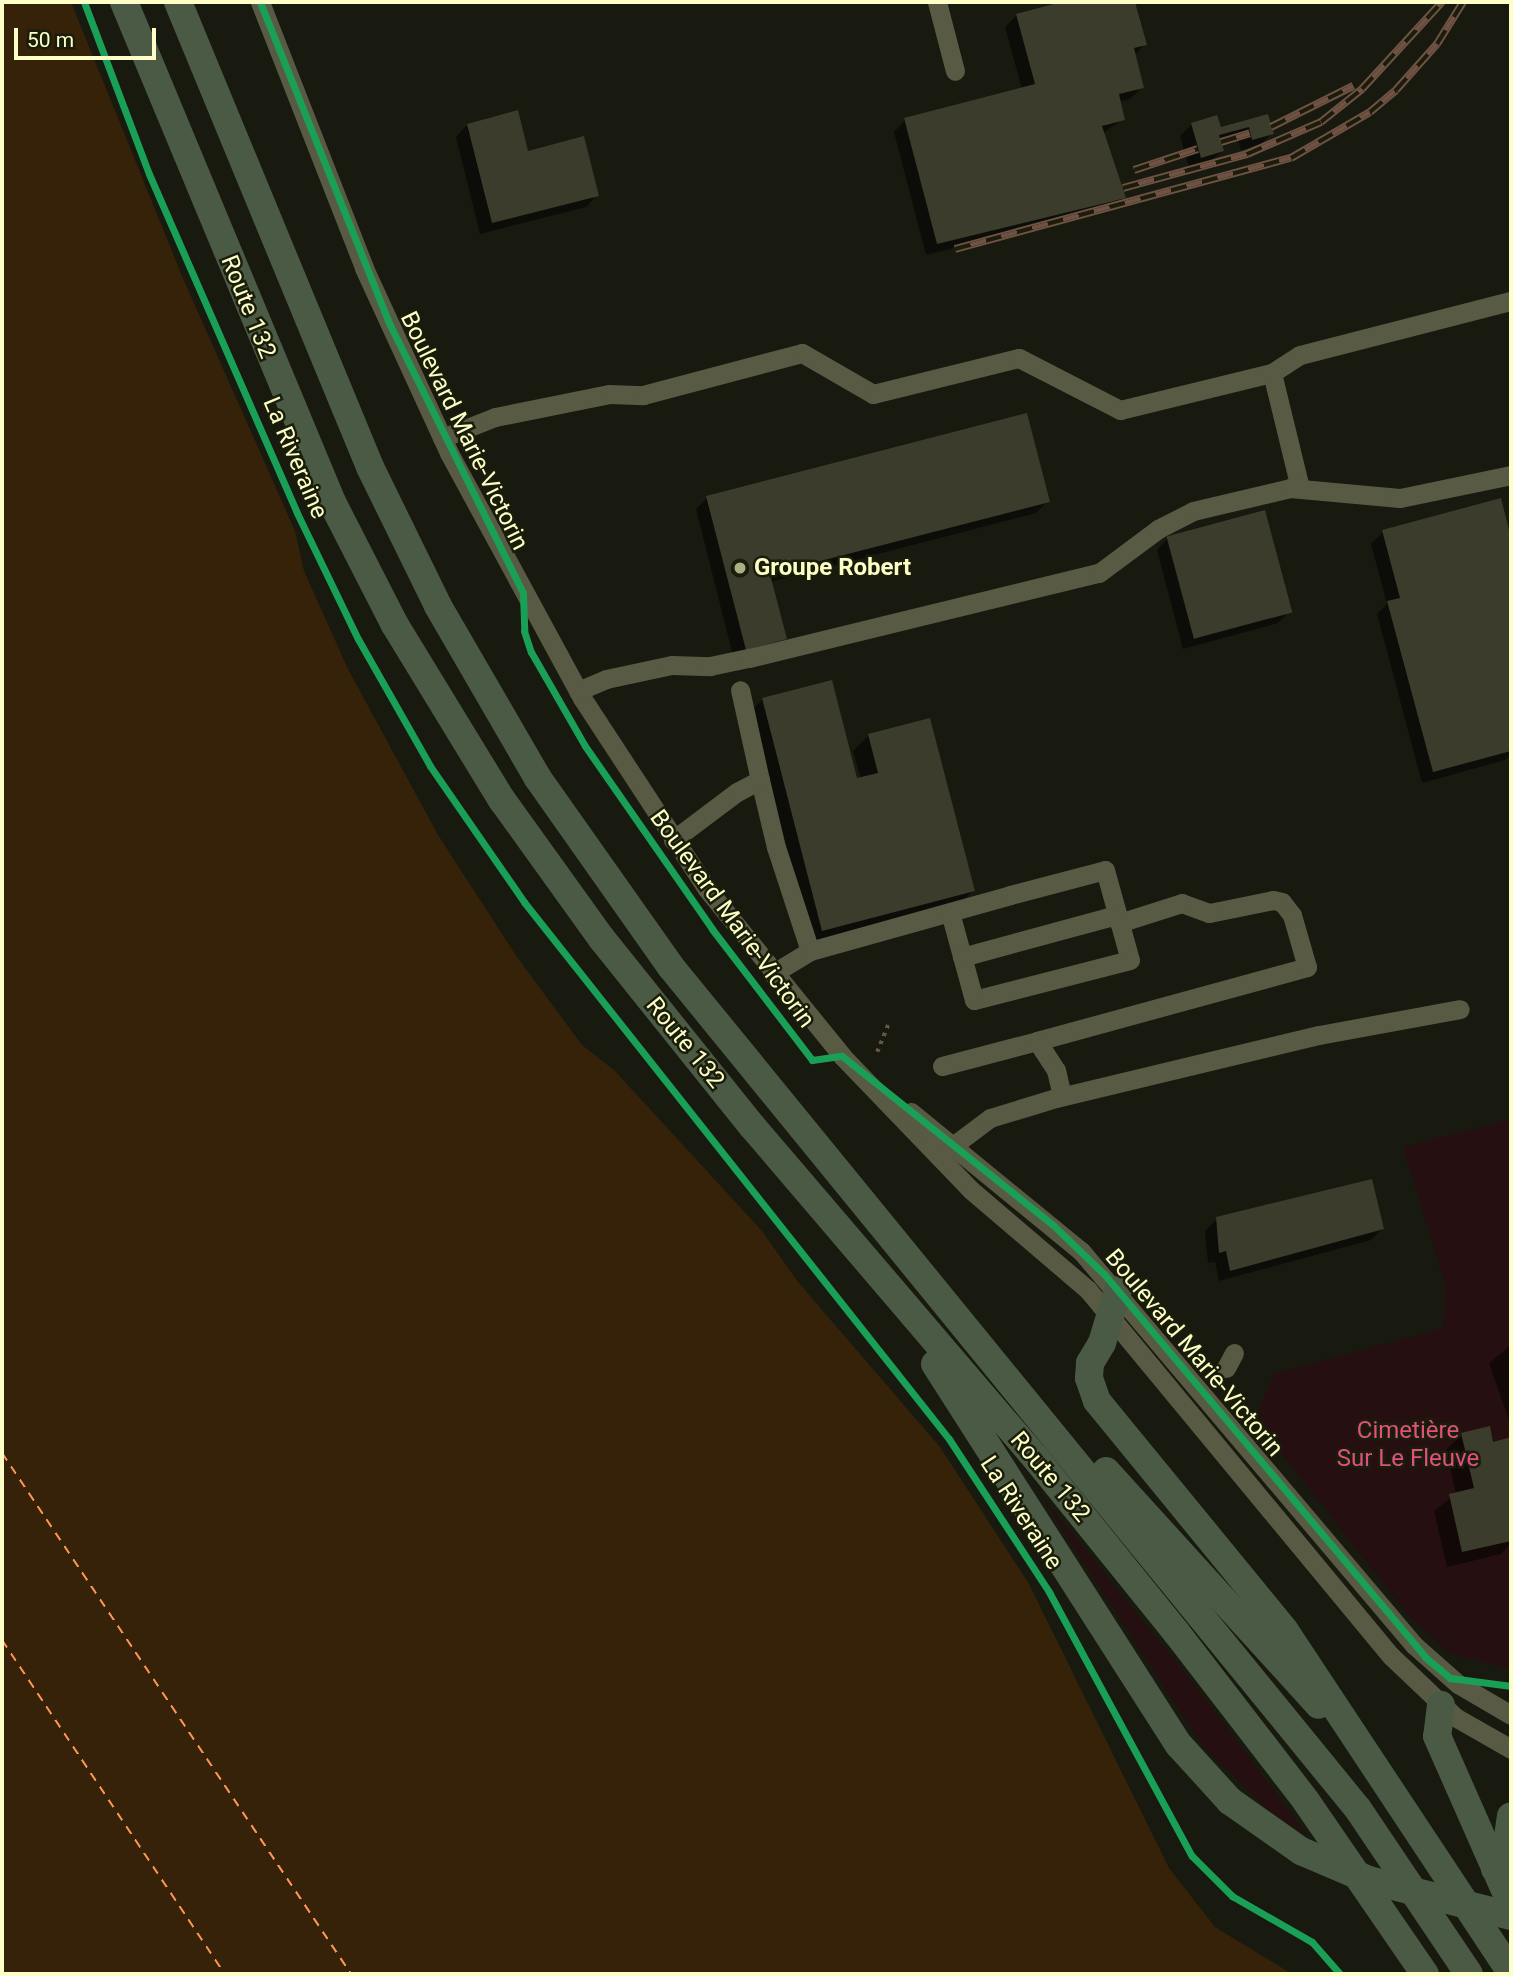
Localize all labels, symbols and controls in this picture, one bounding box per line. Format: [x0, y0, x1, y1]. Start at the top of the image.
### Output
scale bar [18, 14, 159, 58]
text: 50 m [27, 28, 74, 52]
street label: Route 132 [214, 251, 282, 363]
street label: Boulevard Marie-Victorin [394, 307, 534, 555]
street label: La Riveraine [256, 393, 334, 523]
place label: Groupe Robert [754, 554, 911, 582]
marker: Groupe Robert [732, 560, 748, 576]
street label: Boulevard Marie-Victorin [643, 805, 821, 1033]
street label: Route 132 [640, 992, 730, 1094]
street label: Boulevard Marie-Victorin [1099, 1243, 1289, 1463]
park label: Cimetière Sur Le Fleuve [1337, 1417, 1479, 1473]
street label: Route 132 [1004, 1426, 1096, 1528]
street label: La Riveraine [974, 1451, 1068, 1575]

